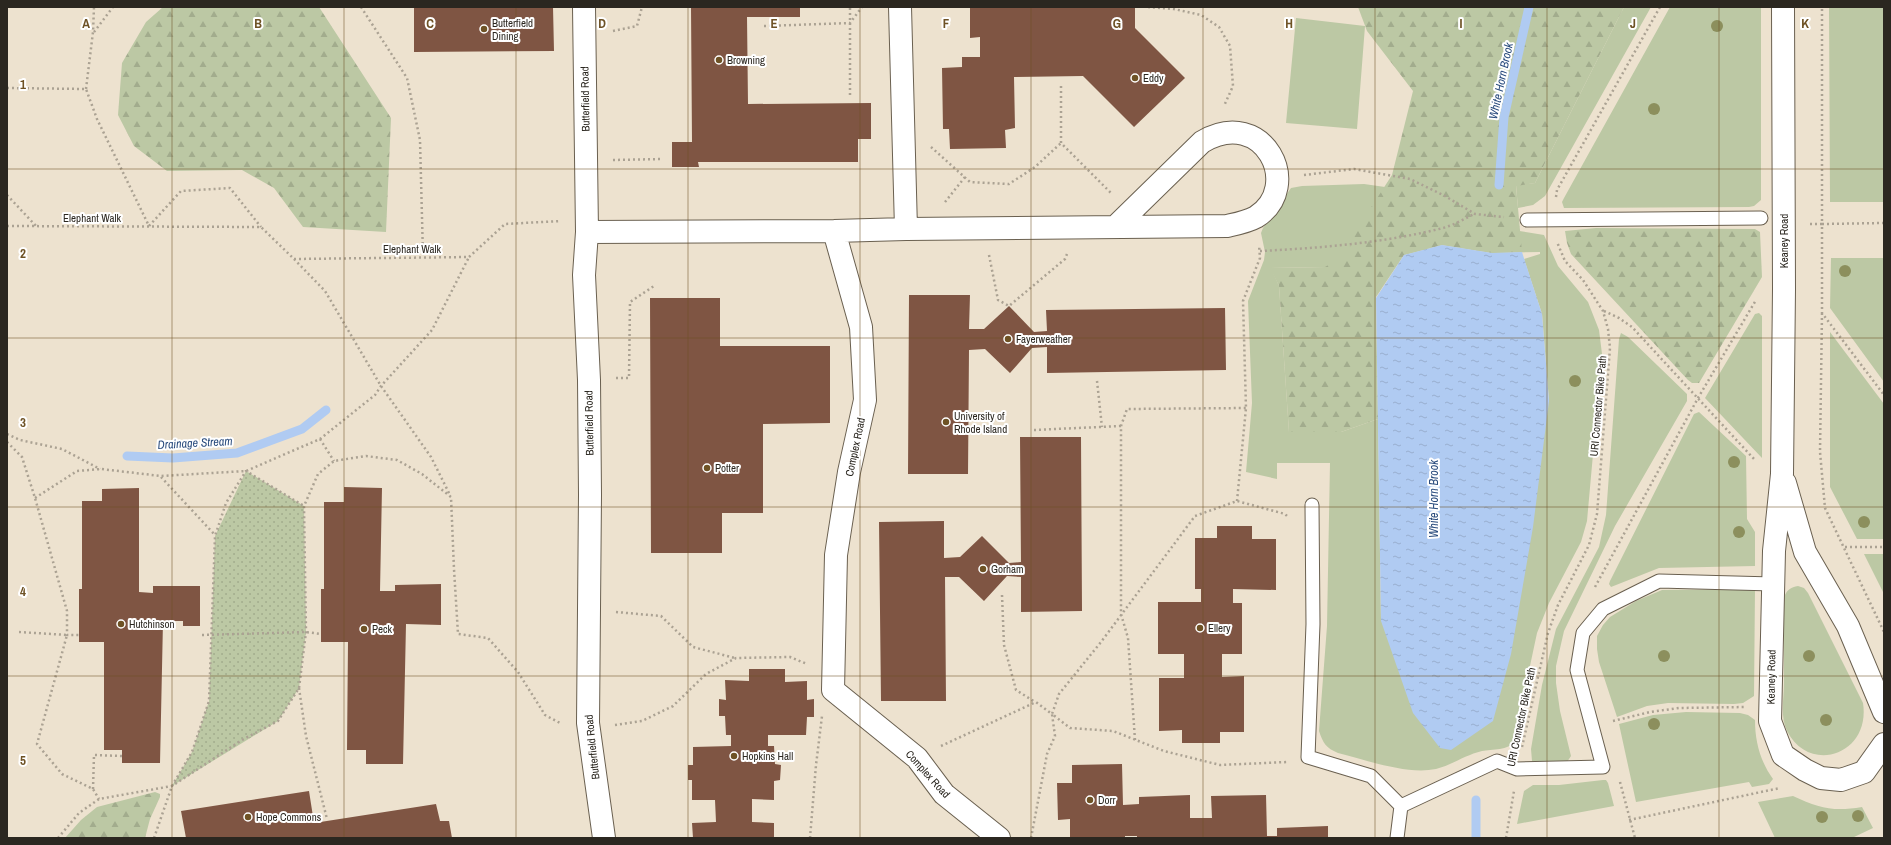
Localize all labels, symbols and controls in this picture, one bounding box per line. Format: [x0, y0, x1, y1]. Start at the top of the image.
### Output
text: A [82, 15, 90, 32]
text: B [254, 15, 262, 32]
text: C [426, 15, 434, 32]
text: D [598, 15, 606, 32]
text: E [770, 15, 778, 32]
text: F [943, 15, 950, 32]
text: G [1113, 15, 1121, 32]
text: H [1285, 15, 1293, 32]
text: I [1460, 15, 1463, 32]
text: J [1630, 15, 1636, 32]
text: K [1801, 15, 1809, 32]
place label: Butterfield Dining [492, 16, 533, 43]
marker: Butterfield Dining [479, 24, 489, 34]
water label: White Horn Brook [1485, 40, 1517, 121]
place label: Browning [727, 53, 765, 67]
marker: Browning [714, 55, 724, 65]
street label: Butterfield Road [577, 66, 593, 132]
place label: Eddy [1143, 71, 1164, 85]
marker: Eddy [1130, 73, 1140, 83]
text: 1 [20, 76, 26, 93]
street label: Elephant Walk [63, 211, 121, 225]
street label: Keaney Road [1777, 214, 1791, 268]
street label: Elephant Walk [383, 242, 441, 256]
text: 2 [20, 245, 26, 262]
place label: Fayerweather [1016, 332, 1071, 346]
marker: Fayerweather [1003, 334, 1013, 344]
street label: URI Connector Bike Path [1587, 355, 1609, 457]
street label: Butterfield Road [581, 390, 597, 456]
place label: University of Rhode Island [954, 409, 1007, 436]
text: 3 [20, 414, 26, 431]
street label: Complex Road [842, 416, 868, 478]
marker: University of Rhode Island [941, 417, 951, 427]
water label: Drainage Stream [157, 433, 233, 453]
water label: White Horn Brook [1426, 459, 1442, 538]
place label: Potter [715, 461, 739, 475]
marker: Potter [702, 463, 712, 473]
place label: Gorham [991, 562, 1024, 576]
marker: Gorham [978, 564, 988, 574]
text: 4 [20, 583, 26, 600]
place label: Hutchinson [129, 617, 175, 631]
marker: Hutchinson [116, 619, 126, 629]
place label: Ellery [1208, 621, 1231, 635]
place label: Peck [372, 622, 393, 636]
marker: Ellery [1195, 623, 1205, 633]
marker: Peck [359, 624, 369, 634]
street label: Keaney Road [1764, 650, 1778, 704]
street label: URI Connector Bike Path [1504, 666, 1538, 768]
street label: Butterfield Road [582, 714, 602, 780]
street label: Complex Road [903, 747, 953, 801]
place label: Hopkins Hall [742, 749, 793, 763]
marker: Hopkins Hall [729, 751, 739, 761]
text: 5 [20, 752, 26, 769]
place label: Dorr [1098, 793, 1116, 807]
marker: Dorr [1085, 795, 1095, 805]
place label: Hope Commons [256, 810, 322, 824]
marker: Hope Commons [243, 812, 253, 822]

